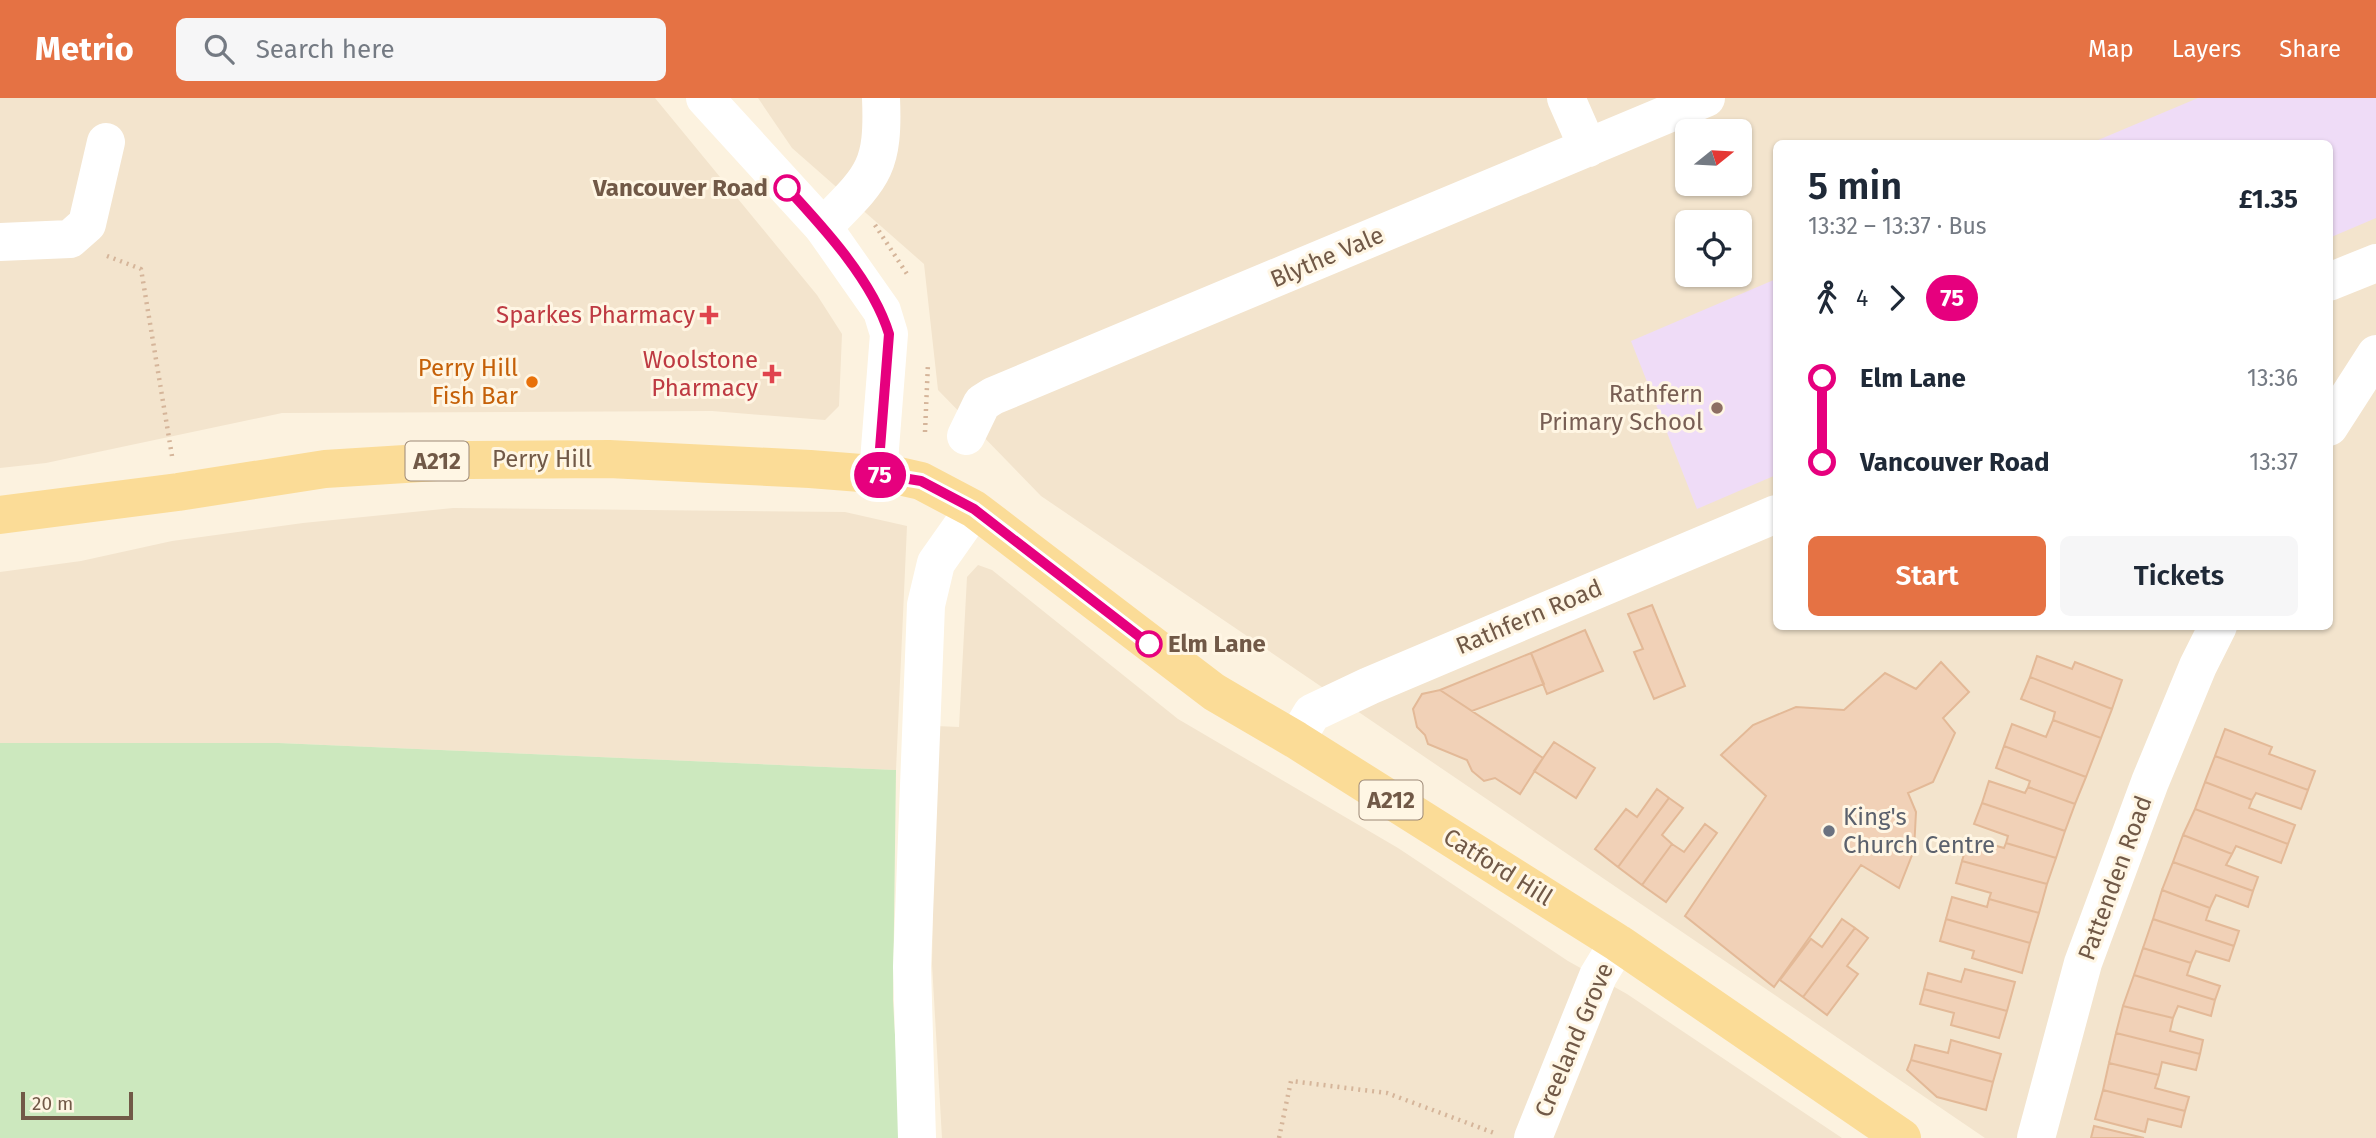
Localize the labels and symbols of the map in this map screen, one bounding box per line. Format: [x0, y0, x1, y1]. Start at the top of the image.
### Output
north arrow [1675, 119, 1752, 196]
place label: Vancouver Road [592, 174, 768, 202]
marker: Vancouver Road [774, 175, 800, 201]
street label: Blythe Vale [1266, 221, 1388, 293]
place label: Sparkes Pharmacy [496, 301, 695, 329]
marker: Sparkes Pharmacy [701, 307, 717, 323]
place label: Woolstone Pharmacy [643, 346, 758, 402]
place label: Perry Hill Fish Bar [418, 354, 519, 410]
marker: Woolstone Pharmacy [764, 366, 780, 382]
marker: Perry Hill Fish Bar [524, 374, 540, 390]
place label: Rathfern Primary School [1539, 380, 1703, 436]
marker: Rathfern Primary School [1709, 400, 1725, 416]
road number: A212 [406, 442, 468, 480]
street label: Perry Hill [492, 445, 592, 473]
line badge: 75 [848, 452, 912, 498]
street label: Rathfern Road [1452, 574, 1606, 660]
place label: Elm Lane [1168, 630, 1266, 658]
marker: Elm Lane [1136, 631, 1162, 657]
road number: A212 [1360, 780, 1422, 820]
street label: Pattenden Road [2072, 792, 2158, 964]
place label: King's Church Centre [1843, 803, 1995, 859]
street label: Catford Hill [1438, 822, 1558, 912]
marker: King's Church Centre [1821, 823, 1837, 839]
street label: Creeland Grove [1529, 959, 1619, 1121]
scale bar [21, 1089, 133, 1121]

